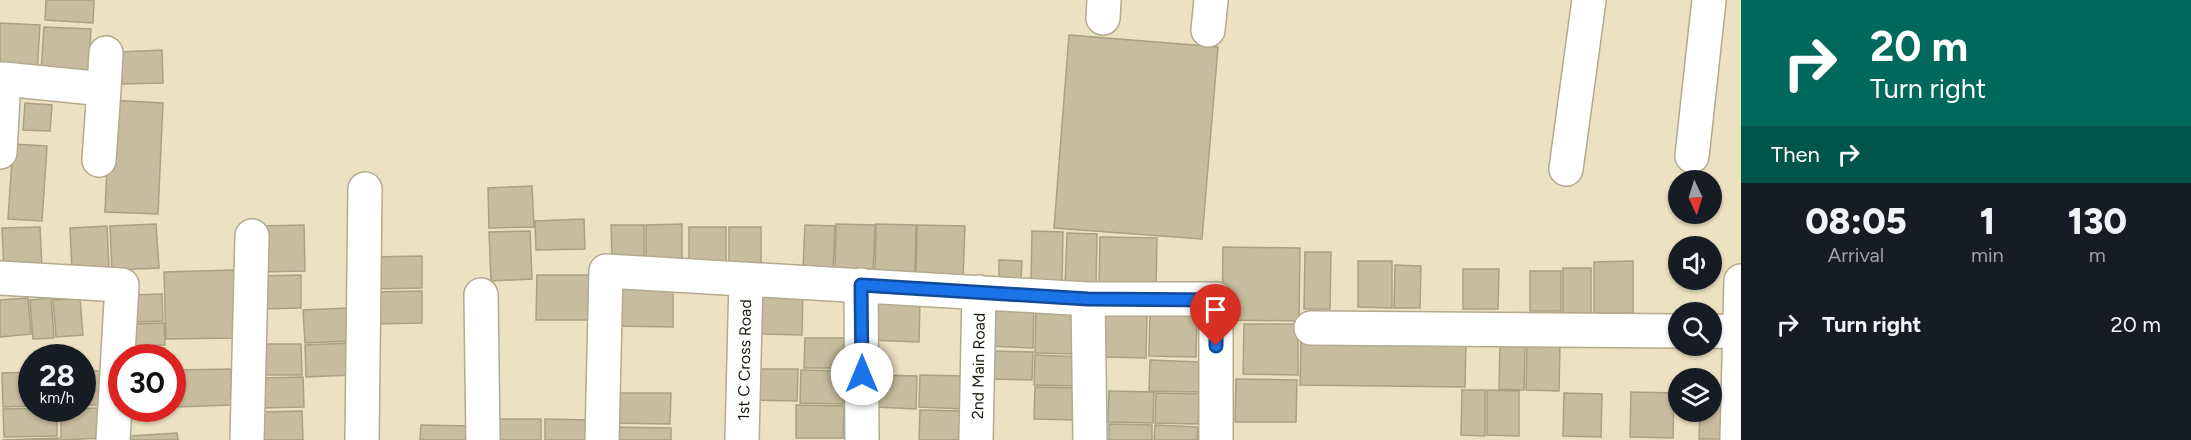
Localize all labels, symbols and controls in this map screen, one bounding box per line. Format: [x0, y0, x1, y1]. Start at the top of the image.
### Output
text: 20 m [1870, 21, 1968, 72]
icon: right [1771, 24, 1849, 102]
text: Turn right [1870, 72, 1986, 105]
icon: right [1832, 138, 1865, 171]
text: Then [1771, 141, 1820, 168]
north arrow [1668, 170, 1722, 224]
map controls [1668, 170, 1722, 422]
text: 08:05 [1805, 200, 1907, 243]
text: 1 [1980, 200, 1995, 243]
text: 130 [2068, 200, 2127, 243]
button: sound [1668, 236, 1722, 290]
text: Arrival [1828, 243, 1884, 267]
text: min [1971, 243, 2004, 267]
text: m [2089, 243, 2106, 267]
pin [1190, 284, 1241, 346]
icon: arrive [1199, 293, 1232, 326]
street label: 1st C Cross Road [734, 299, 755, 421]
button: search [1668, 302, 1722, 356]
icon: right [1771, 308, 1804, 341]
text: Turn right [1822, 311, 1921, 338]
text: 20 m [2110, 311, 2161, 338]
street label: 2nd Main Road [968, 313, 989, 419]
position arrow [830, 342, 894, 406]
speed limit sign: 30 [108, 344, 186, 422]
text: 28 [39, 357, 75, 394]
button: layers [1668, 368, 1722, 422]
text: km/h [40, 389, 74, 407]

